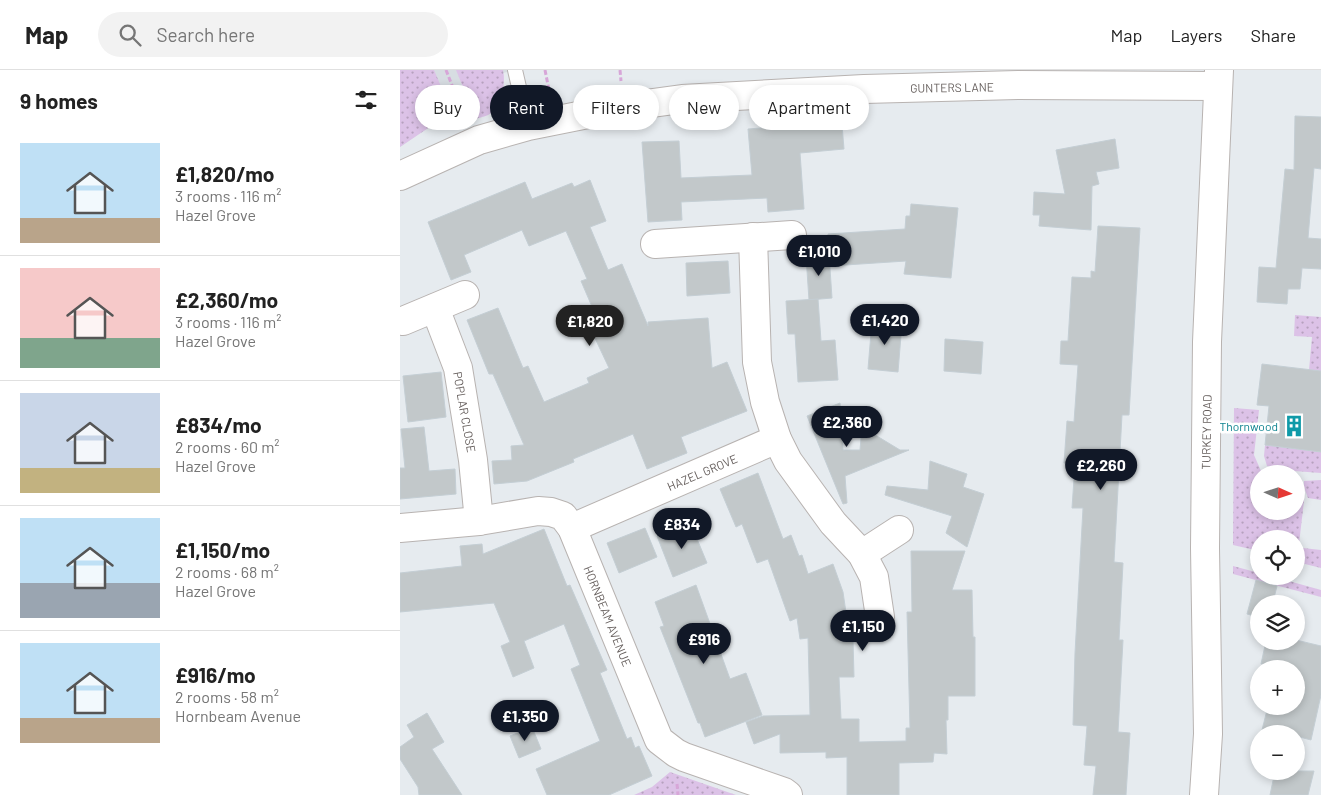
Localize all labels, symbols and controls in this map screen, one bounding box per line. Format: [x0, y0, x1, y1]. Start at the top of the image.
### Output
search box [98, 12, 448, 57]
text: Map [25, 20, 68, 49]
icon: search [116, 21, 144, 49]
text: Search here [156, 23, 255, 46]
text: Map [1110, 24, 1142, 46]
text: Layers [1170, 24, 1223, 46]
text: Share [1251, 24, 1296, 46]
street label: GUNTERS LANE [910, 79, 994, 95]
chip: Buy [415, 85, 480, 130]
chip: Rent [490, 85, 563, 130]
chip: Filters [573, 85, 659, 130]
chip: New [669, 85, 739, 130]
chip: Apartment [749, 85, 869, 130]
icon: filters [352, 86, 380, 114]
text: 9 homes [20, 88, 98, 113]
text: £1,820/mo [175, 161, 274, 186]
icon: home [60, 163, 120, 223]
text: 3 rooms · 116 m² [175, 186, 281, 205]
text: Hazel Grove [175, 205, 256, 224]
pin: £1,010 [778, 234, 860, 277]
text: £1,010 [797, 241, 841, 260]
text: £2,360/mo [175, 287, 278, 312]
icon: home [60, 288, 120, 348]
pin: £1,820 [549, 304, 631, 347]
pin: £1,420 [844, 304, 926, 346]
text: £1,420 [861, 310, 909, 329]
text: £1,820 [567, 311, 613, 330]
text: 3 rooms · 116 m² [175, 312, 281, 331]
text: Hazel Grove [175, 331, 256, 350]
street label: POPLAR CLOSE [451, 370, 479, 454]
street label: TURKEY ROAD [1198, 394, 1214, 470]
pin: £2,360 [806, 406, 888, 448]
text: £834/mo [175, 412, 262, 437]
text: £2,360 [822, 412, 872, 431]
icon: home [60, 413, 120, 473]
building icon: Thornwood [1281, 413, 1307, 439]
place label: Thornwood [1219, 419, 1278, 433]
text: 2 rooms · 60 m² [175, 437, 280, 456]
pin: £2,260 [1060, 448, 1142, 491]
street label: HAZEL GROVE [665, 451, 739, 493]
text: £2,260 [1076, 455, 1126, 474]
text: Hazel Grove [175, 456, 256, 475]
north arrow [1250, 465, 1305, 520]
map controls [1250, 465, 1305, 780]
pin: £834 [652, 508, 712, 550]
text: £834 [664, 514, 700, 533]
button: locate [1250, 530, 1305, 585]
text: £1,150/mo [175, 537, 270, 562]
icon: home [60, 538, 120, 598]
text: 2 rooms · 68 m² [175, 562, 279, 581]
street label: HORNBEAM AVENUE [581, 563, 635, 669]
text: Hazel Grove [175, 581, 256, 600]
button: layers [1250, 595, 1305, 650]
pin: £1,150 [822, 610, 904, 652]
text: £1,150 [841, 616, 885, 635]
pin: £916 [674, 622, 734, 665]
text: £916 [688, 629, 720, 648]
button: + [1250, 660, 1305, 715]
text: £916/mo [175, 662, 256, 687]
icon: home [60, 663, 120, 723]
text: 2 rooms · 58 m² [175, 687, 279, 706]
pin: £1,350 [484, 700, 566, 742]
text: Hornbeam Avenue [175, 706, 301, 725]
text: £1,350 [502, 706, 548, 725]
button: − [1250, 725, 1305, 780]

